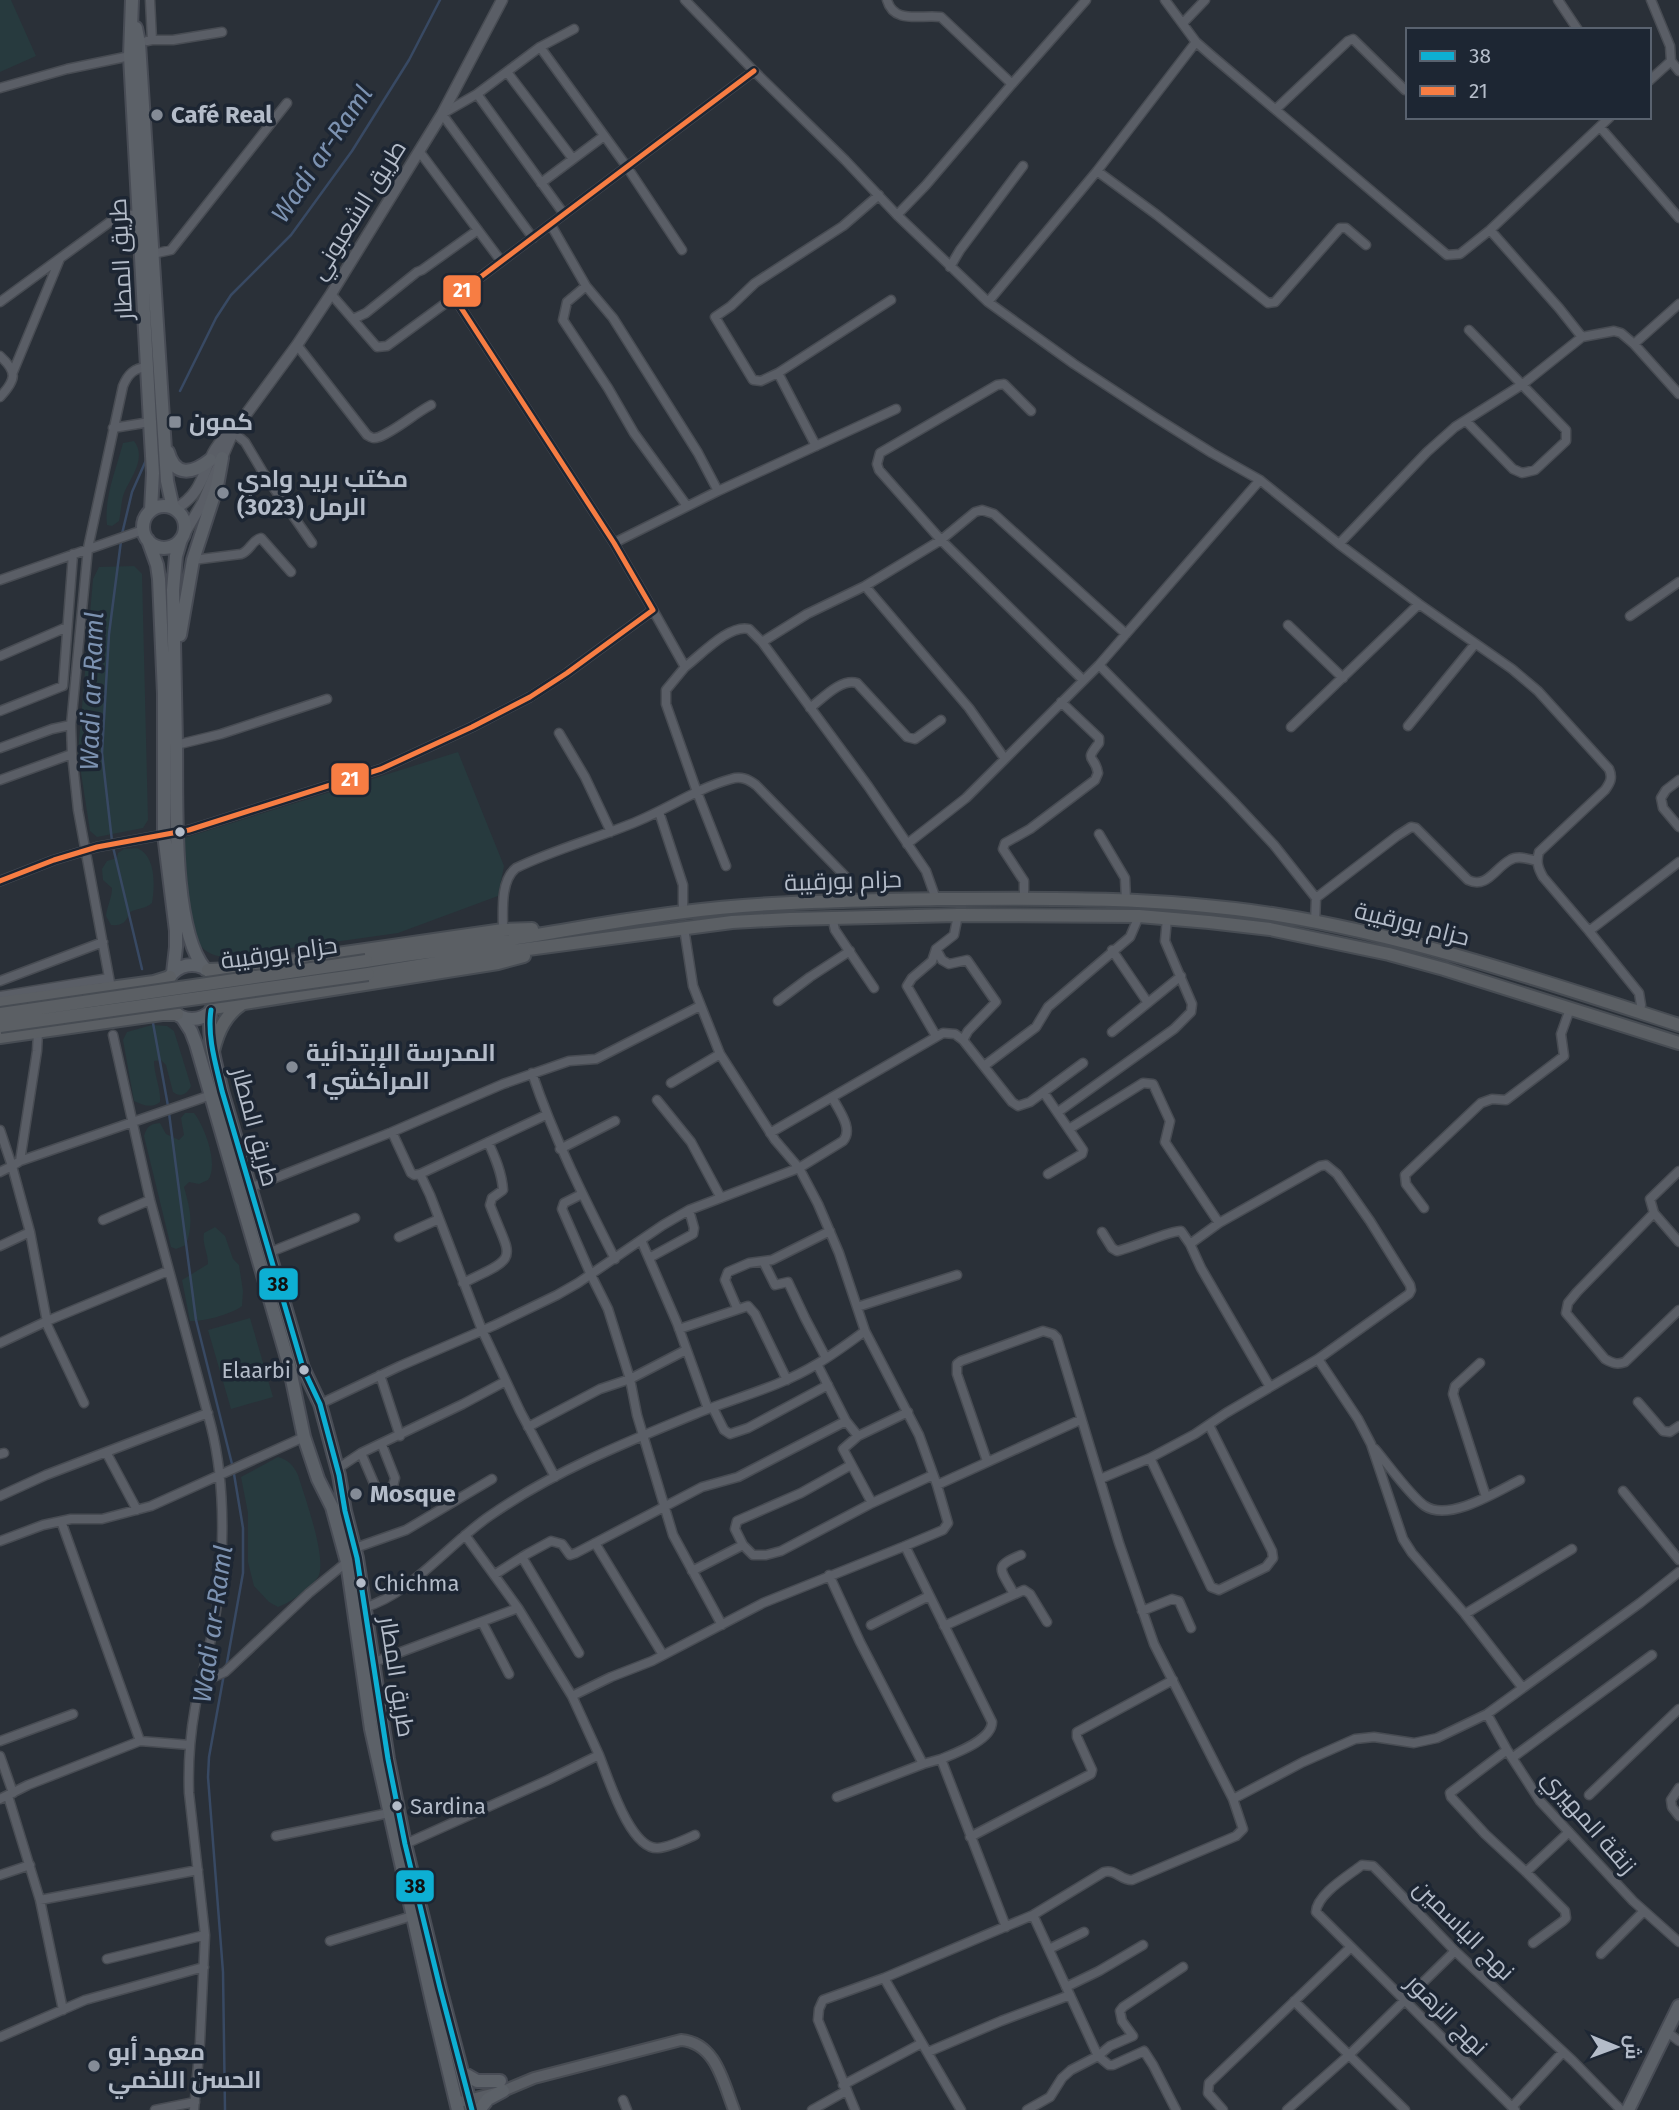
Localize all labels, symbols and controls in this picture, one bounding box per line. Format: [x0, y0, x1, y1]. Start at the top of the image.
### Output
legend [1406, 28, 1651, 119]
text: 38 [1469, 43, 1491, 69]
text: 21 [1469, 78, 1488, 104]
water label: Wadi ar-Raml [265, 80, 379, 228]
place label: Café Real [171, 101, 273, 129]
marker: Café Real [149, 107, 165, 123]
street label: طريق الشعبوني [304, 135, 416, 287]
street label: طريق المطار [104, 197, 139, 323]
line badge: 21 [442, 274, 482, 308]
text: 21 [453, 279, 471, 302]
place label: كمون [189, 408, 253, 436]
marker: كمون [167, 414, 183, 430]
place label: مكتب بريد وادي الرمل (3023) [237, 465, 408, 521]
marker: مكتب بريد وادي الرمل (3023) [215, 485, 231, 501]
water label: Wadi ar-Raml [74, 611, 110, 771]
line badge: 21 [330, 762, 370, 796]
text: 21 [341, 768, 359, 791]
unlabelled marker [173, 825, 187, 839]
street label: حزام بورقيبة [784, 865, 902, 899]
street label: حزام بورقيبة [1351, 896, 1472, 954]
street label: حزام بورقيبة [219, 931, 339, 977]
place label: المدرسة الإبتدائية المراكشي 1 [306, 1039, 496, 1100]
marker: المدرسة الإبتدائية المراكشي 1 [284, 1059, 300, 1075]
street label: طريق المطار [224, 1063, 284, 1190]
line badge: 38 [258, 1267, 299, 1301]
text: 38 [267, 1273, 288, 1296]
place label: Elaarbi [221, 1357, 291, 1384]
marker: Elaarbi [297, 1363, 311, 1377]
place label: Mosque [370, 1480, 456, 1508]
marker: Mosque [348, 1486, 364, 1502]
water label: Wadi ar-Raml [187, 1543, 239, 1705]
place label: Chichma [374, 1570, 459, 1597]
marker: Chichma [354, 1576, 368, 1590]
street label: طريق المطار [372, 1613, 420, 1740]
street label: زنقة المهيري [1533, 1764, 1642, 1883]
place label: Sardina [410, 1793, 486, 1820]
marker: Sardina [390, 1799, 404, 1813]
line badge: 38 [395, 1869, 435, 1903]
street label: نهج الياسمين [1406, 1874, 1520, 1988]
text: 38 [404, 1875, 425, 1898]
street label: نهج الزهور [1398, 1967, 1493, 2063]
north arrow [1581, 2012, 1651, 2082]
text: ش [1621, 2035, 1644, 2060]
place label: معهد أبو الحسن اللخمي [108, 2036, 262, 2099]
marker: معهد أبو الحسن اللخمي [86, 2058, 102, 2074]

